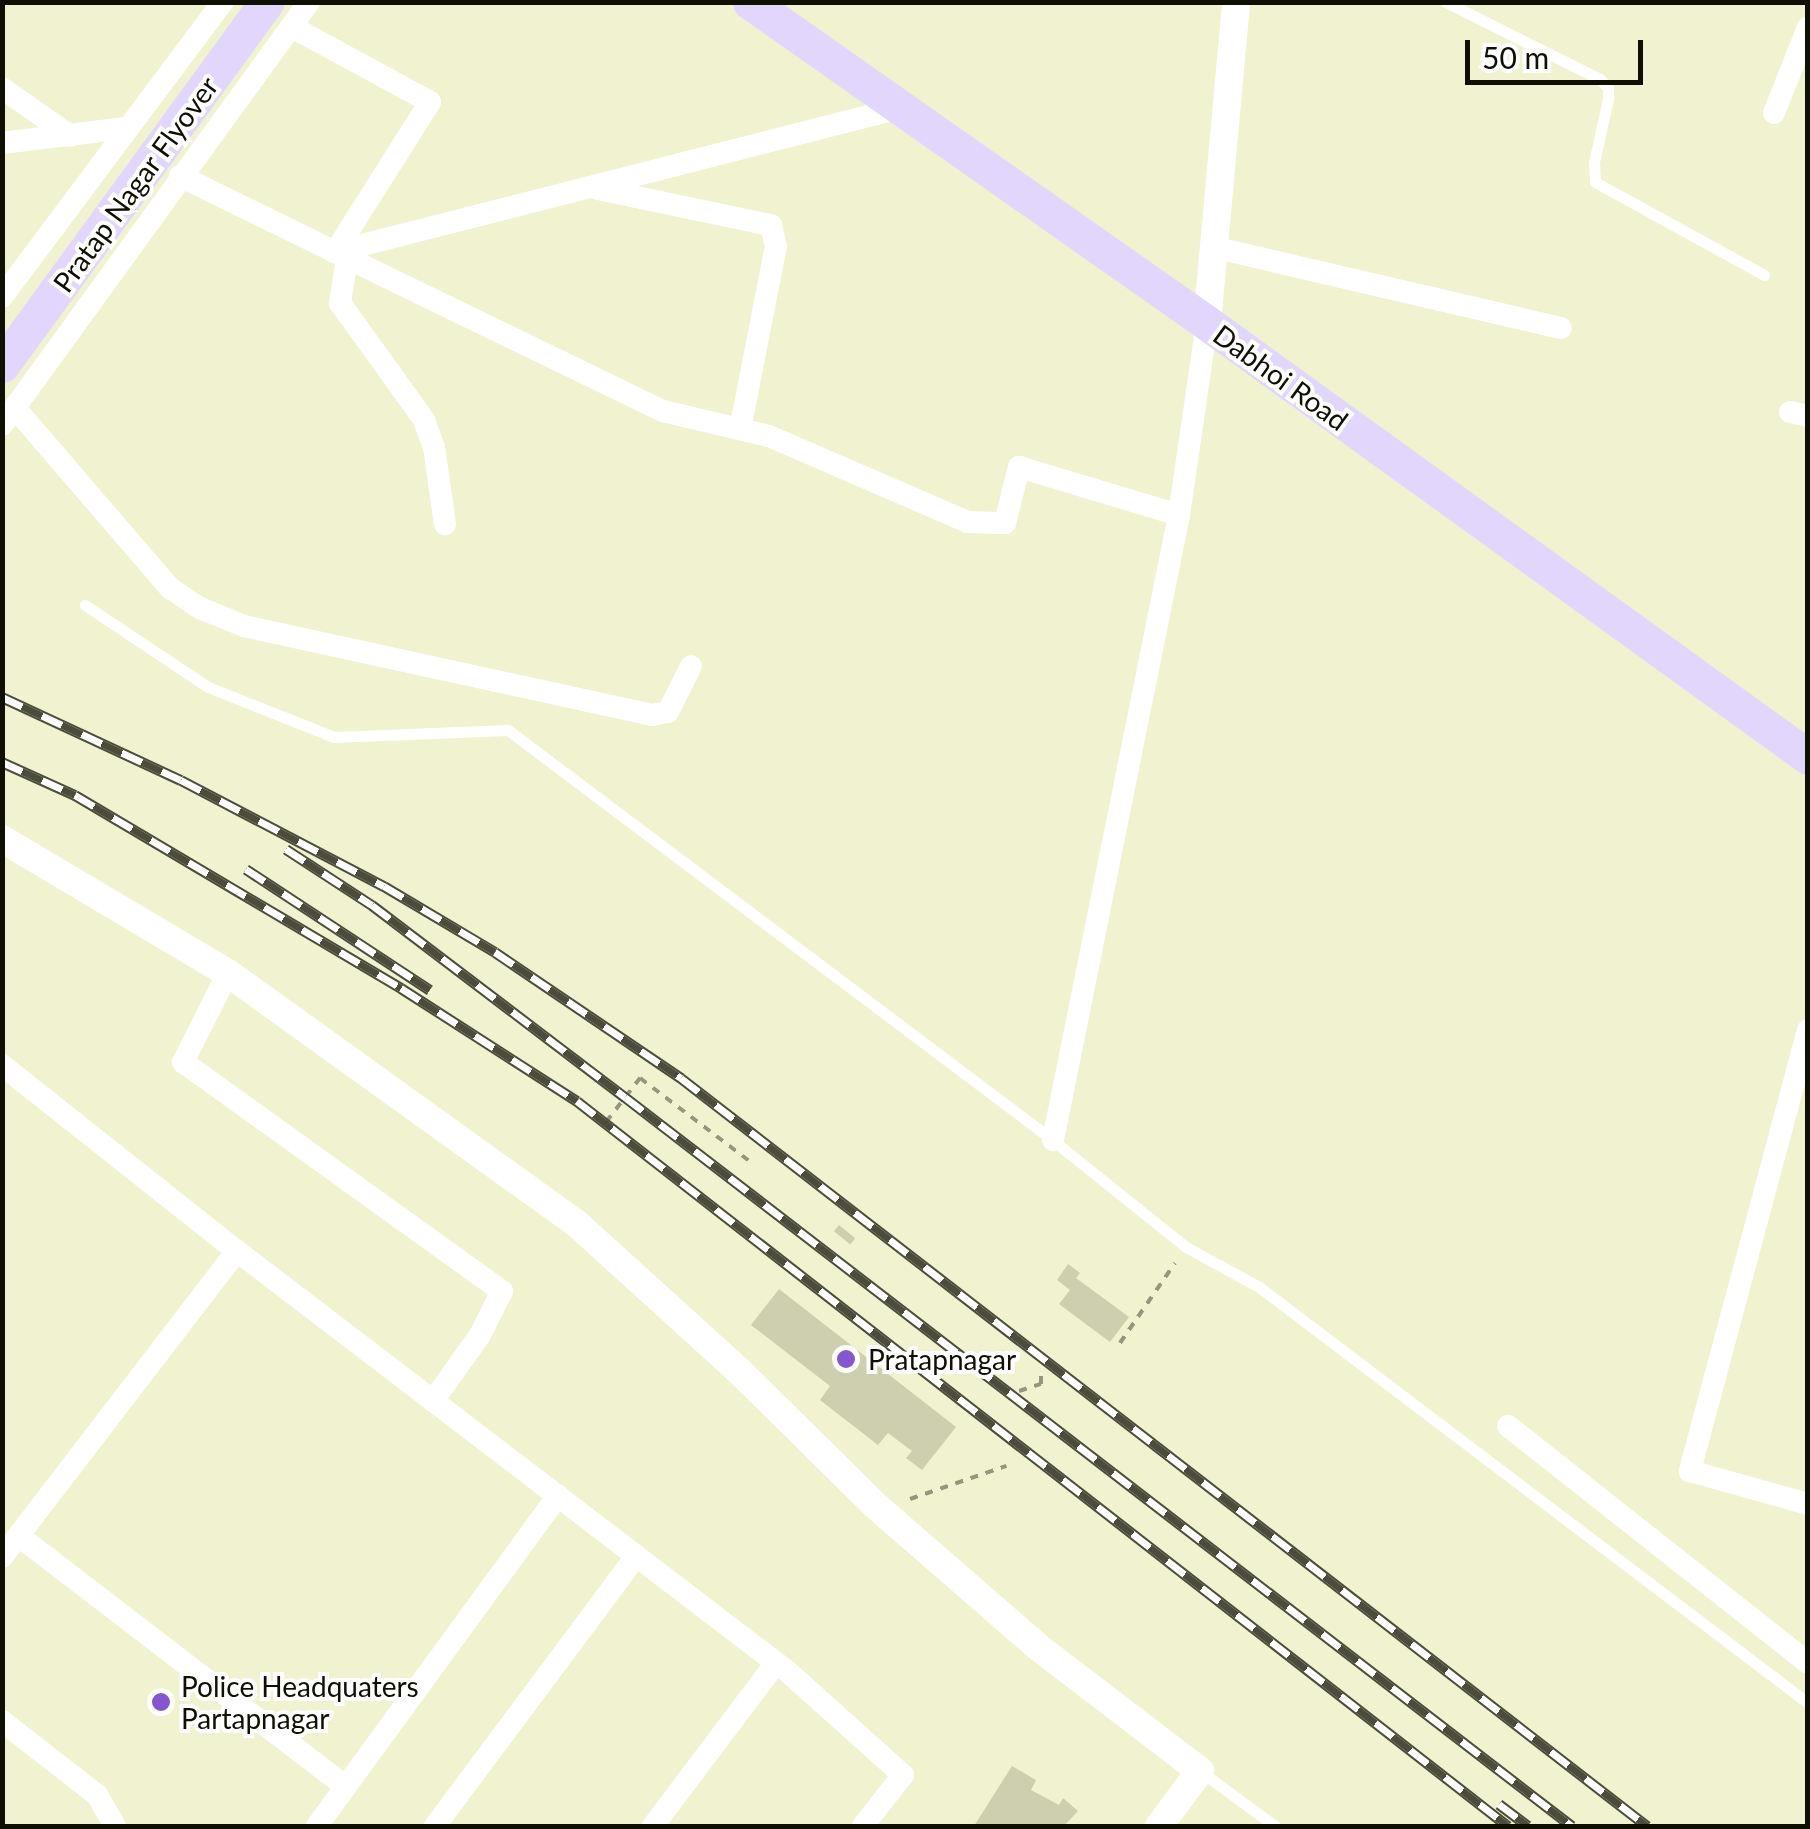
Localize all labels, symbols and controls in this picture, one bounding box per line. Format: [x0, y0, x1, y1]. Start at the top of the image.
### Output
scale bar [1470, 20, 1648, 82]
text: 50 m [1482, 39, 1549, 75]
street label: Pratap Nagar Flyover [45, 70, 225, 298]
street label: Dabhoi Road [1207, 317, 1355, 437]
place label: Pratapnagar [868, 1342, 1016, 1376]
marker: Pratapnagar [833, 1346, 859, 1372]
place label: Police Headquaters Partapnagar [181, 1669, 419, 1735]
marker: Police Headquaters Partapnagar [150, 1691, 172, 1713]

